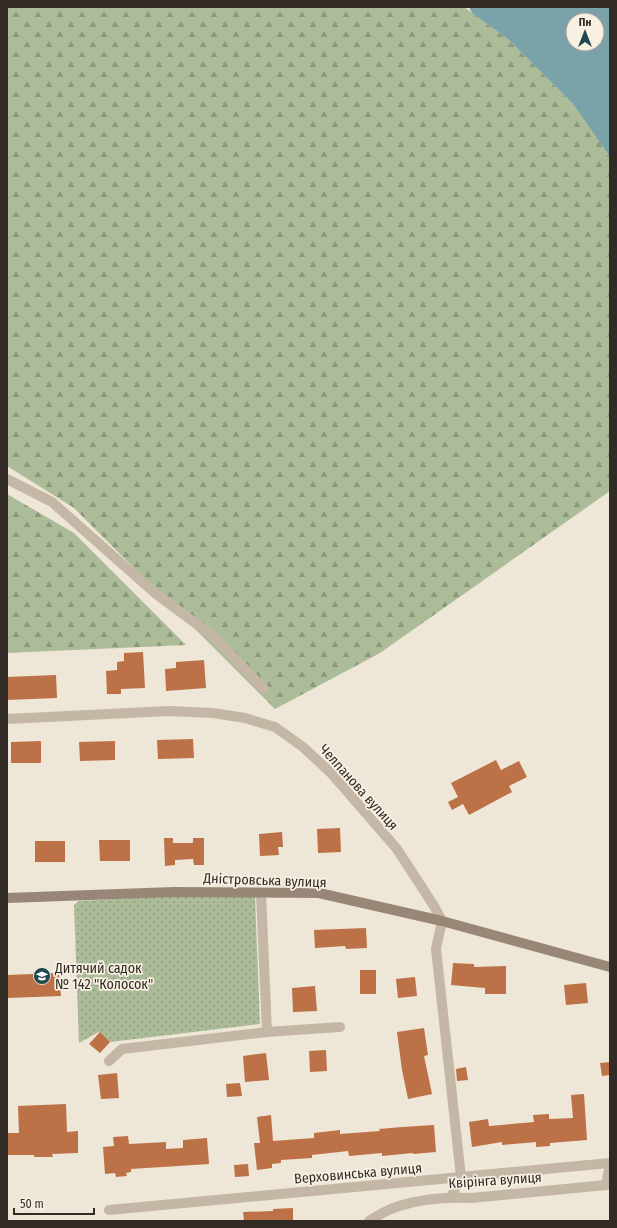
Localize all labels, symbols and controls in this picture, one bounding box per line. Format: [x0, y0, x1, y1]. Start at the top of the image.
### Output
north arrow [565, 12, 605, 52]
text: Пн [579, 16, 591, 29]
street label: Челпанова вулиця [316, 741, 402, 834]
street label: Дністровська вулиця [202, 870, 327, 891]
place label: Дитячий садок № 142 "Колосок" [54, 960, 153, 993]
school or university icon: Дитячий садок № 142 "Колосок" [32, 966, 52, 986]
street label: Верховинська вулиця [293, 1159, 423, 1188]
street label: Квірінга вулиця [448, 1169, 542, 1192]
scale bar [14, 1190, 94, 1216]
text: 50 m [20, 1197, 44, 1211]

